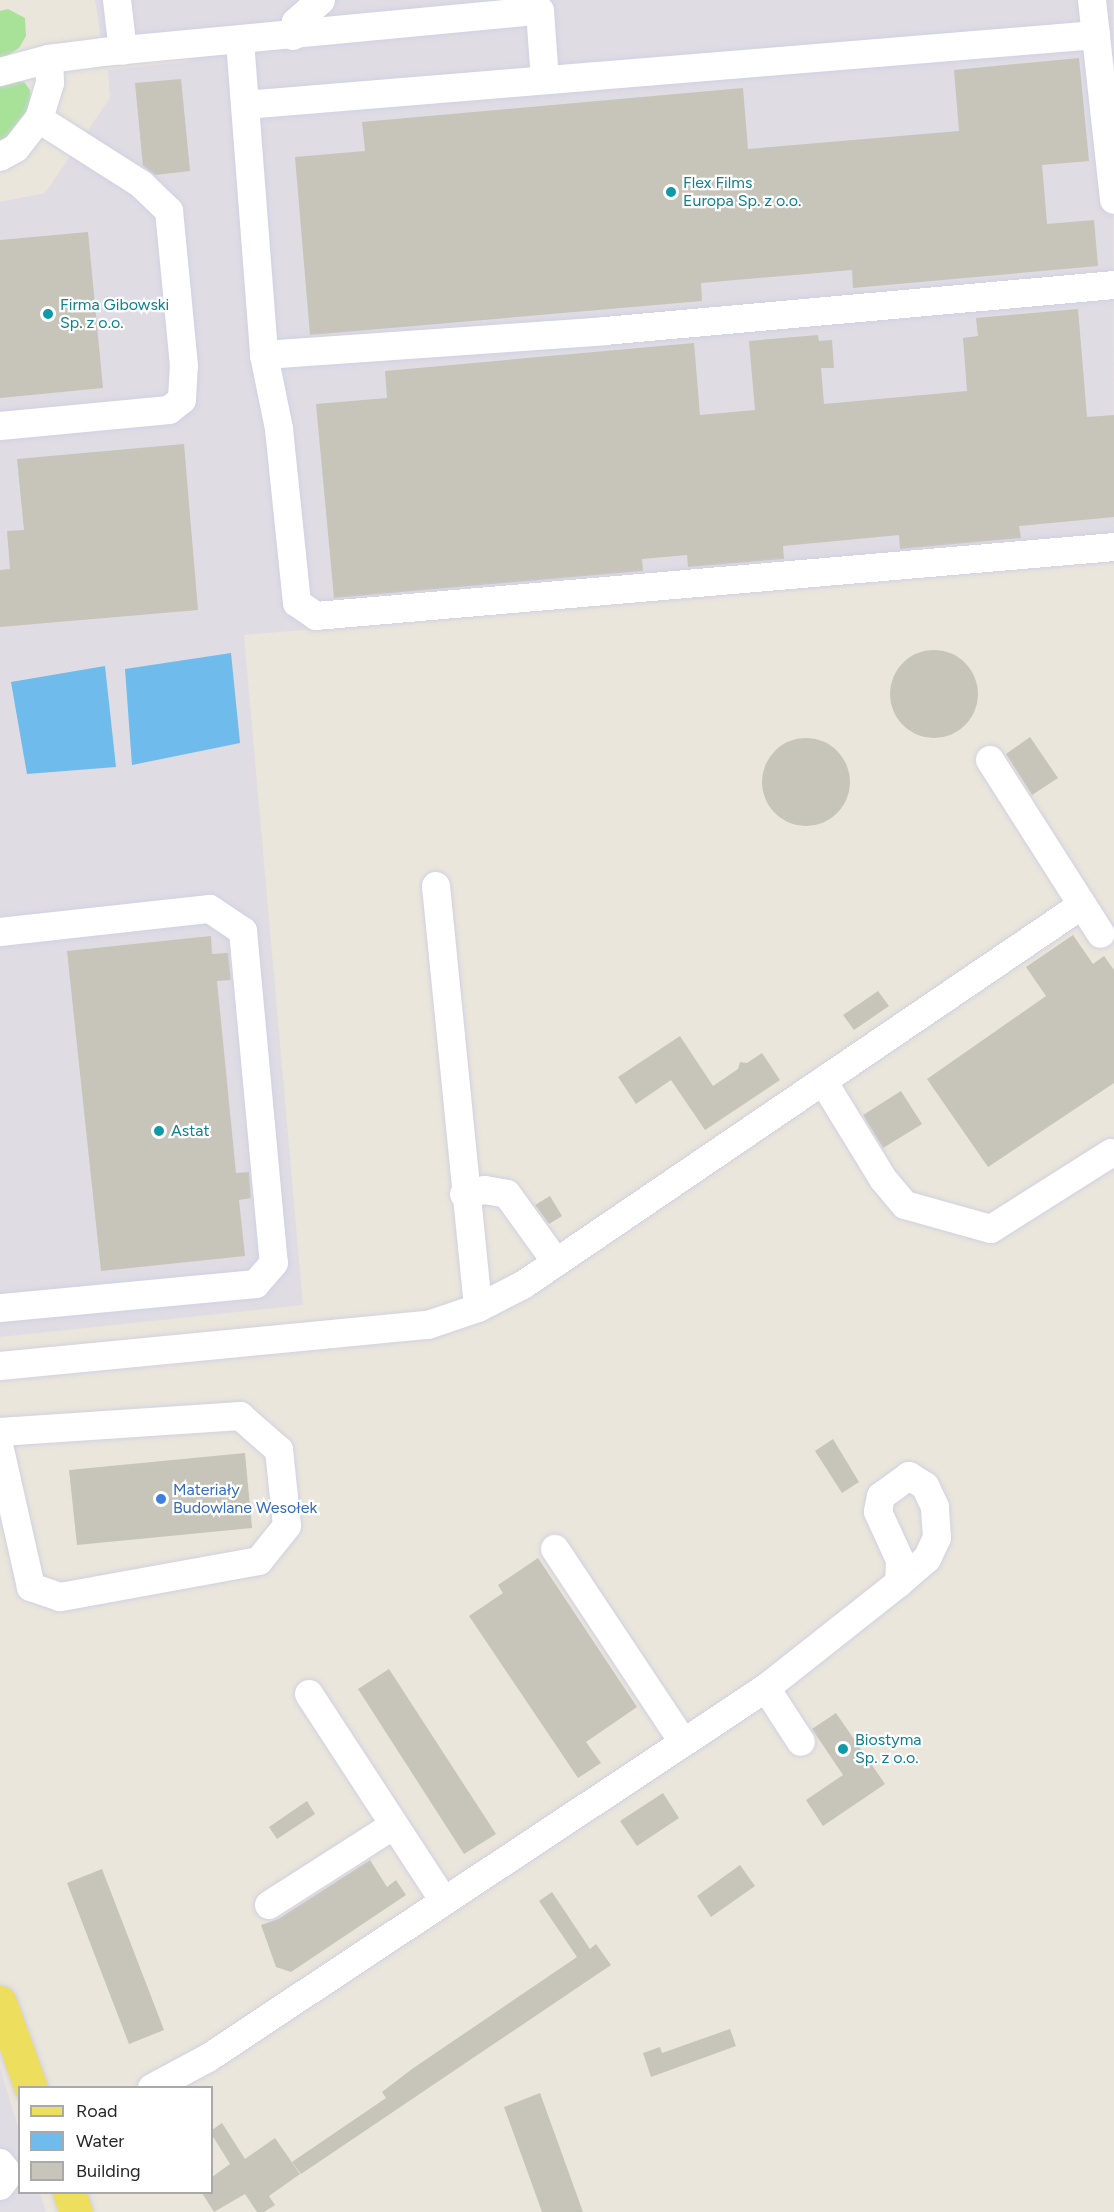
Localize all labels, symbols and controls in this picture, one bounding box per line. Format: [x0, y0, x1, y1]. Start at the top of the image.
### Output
place label: Flex Films Europa Sp. z o.o. [683, 173, 801, 211]
marker: Flex Films Europa Sp. z o.o. [664, 185, 678, 199]
place label: Firma Gibowski Sp. z o.o. [60, 295, 169, 333]
marker: Firma Gibowski Sp. z o.o. [41, 307, 55, 321]
place label: Astat [171, 1121, 210, 1141]
marker: Astat [152, 1124, 166, 1138]
place label: Materiały Budowlane Wesołek [173, 1480, 317, 1518]
marker: Materiały Budowlane Wesołek [154, 1492, 168, 1506]
place label: Biostyma Sp. z o.o. [855, 1730, 921, 1768]
marker: Biostyma Sp. z o.o. [836, 1742, 850, 1756]
legend [18, 2086, 213, 2194]
text: Road [76, 2100, 117, 2122]
text: Water [76, 2130, 124, 2152]
text: Building [76, 2160, 141, 2182]

